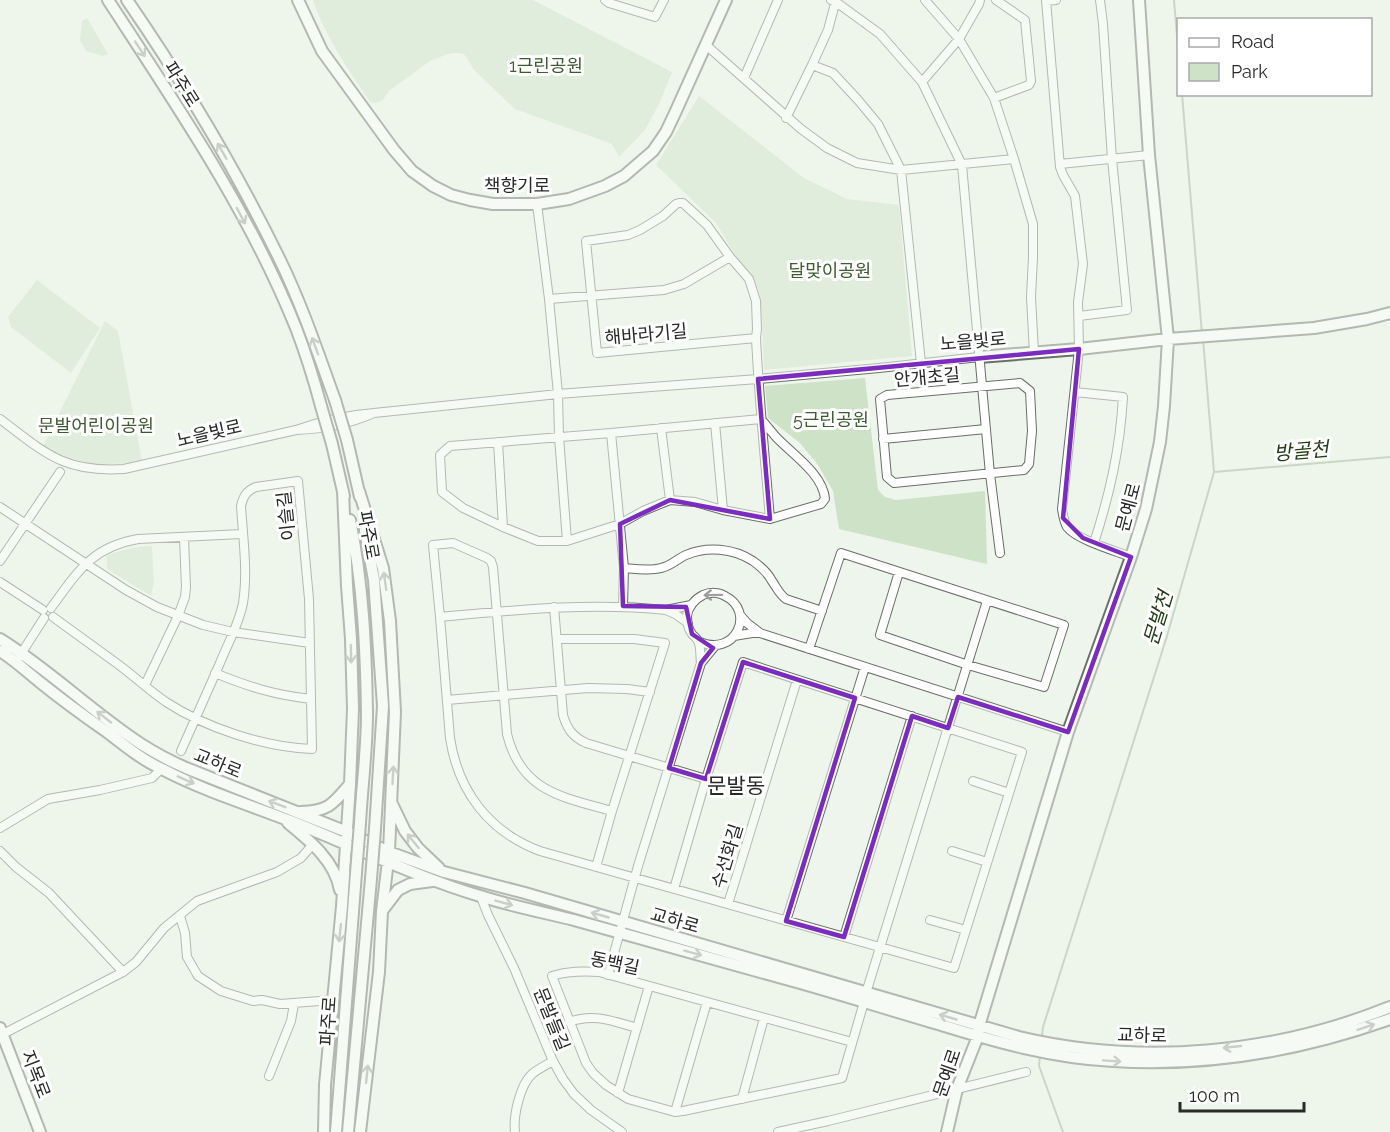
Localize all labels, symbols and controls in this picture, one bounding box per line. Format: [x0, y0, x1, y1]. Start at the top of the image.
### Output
legend [1177, 18, 1372, 96]
text: Road [1231, 31, 1274, 52]
one-way arrow [135, 40, 147, 57]
park label: 1근린공원 [509, 55, 583, 76]
street label: 파주로 [160, 57, 204, 111]
text: Park [1231, 61, 1268, 82]
one-way arrow [215, 143, 227, 160]
street label: 책향기로 [484, 175, 550, 196]
one-way arrow [236, 206, 248, 224]
park label: 달맞이공원 [789, 260, 871, 281]
street label: 해바라기길 [604, 320, 688, 348]
street label: 노을빛로 [939, 328, 1007, 354]
one-way arrow [309, 337, 320, 355]
street label: 안개초길 [893, 364, 961, 390]
park label: 5근린공원 [793, 409, 869, 430]
park label: 문발어린이공원 [38, 415, 154, 436]
street label: 노을빛로 [174, 415, 244, 451]
water label: 방골천 [1272, 436, 1332, 465]
street label: 문예로 [1111, 480, 1145, 534]
street label: 이슬길 [273, 490, 299, 542]
street label: 파주로 [354, 509, 384, 561]
one-way arrow [379, 571, 390, 591]
water label: 문발천 [1138, 586, 1178, 648]
one-way arrow [704, 589, 723, 601]
one-way arrow [346, 644, 357, 664]
one-way arrow [96, 711, 112, 724]
street label: 교하로 [191, 744, 245, 782]
one-way arrow [388, 766, 399, 786]
district label: 문발동 [707, 773, 765, 798]
one-way arrow [176, 774, 194, 786]
one-way arrow [268, 798, 287, 809]
street label: 수선화길 [707, 821, 747, 891]
one-way arrow [406, 834, 420, 849]
one-way arrow [494, 897, 513, 909]
street label: 교하로 [648, 903, 702, 937]
one-way arrow [591, 909, 610, 920]
one-way arrow [334, 922, 345, 942]
street label: 동백길 [589, 948, 641, 978]
one-way arrow [683, 948, 702, 959]
street label: 문발들길 [530, 984, 574, 1054]
street label: 파주로 [316, 995, 340, 1047]
one-way arrow [939, 1011, 958, 1022]
one-way arrow [1356, 1020, 1375, 1031]
street label: 교하로 [1117, 1024, 1167, 1046]
one-way arrow [1223, 1042, 1243, 1053]
street label: 문예로 [929, 1046, 965, 1100]
street label: 지목로 [17, 1047, 55, 1101]
one-way arrow [1102, 1056, 1122, 1067]
one-way arrow [362, 1065, 373, 1084]
scale bar [1180, 1075, 1304, 1113]
text: 100 m [1189, 1085, 1240, 1106]

